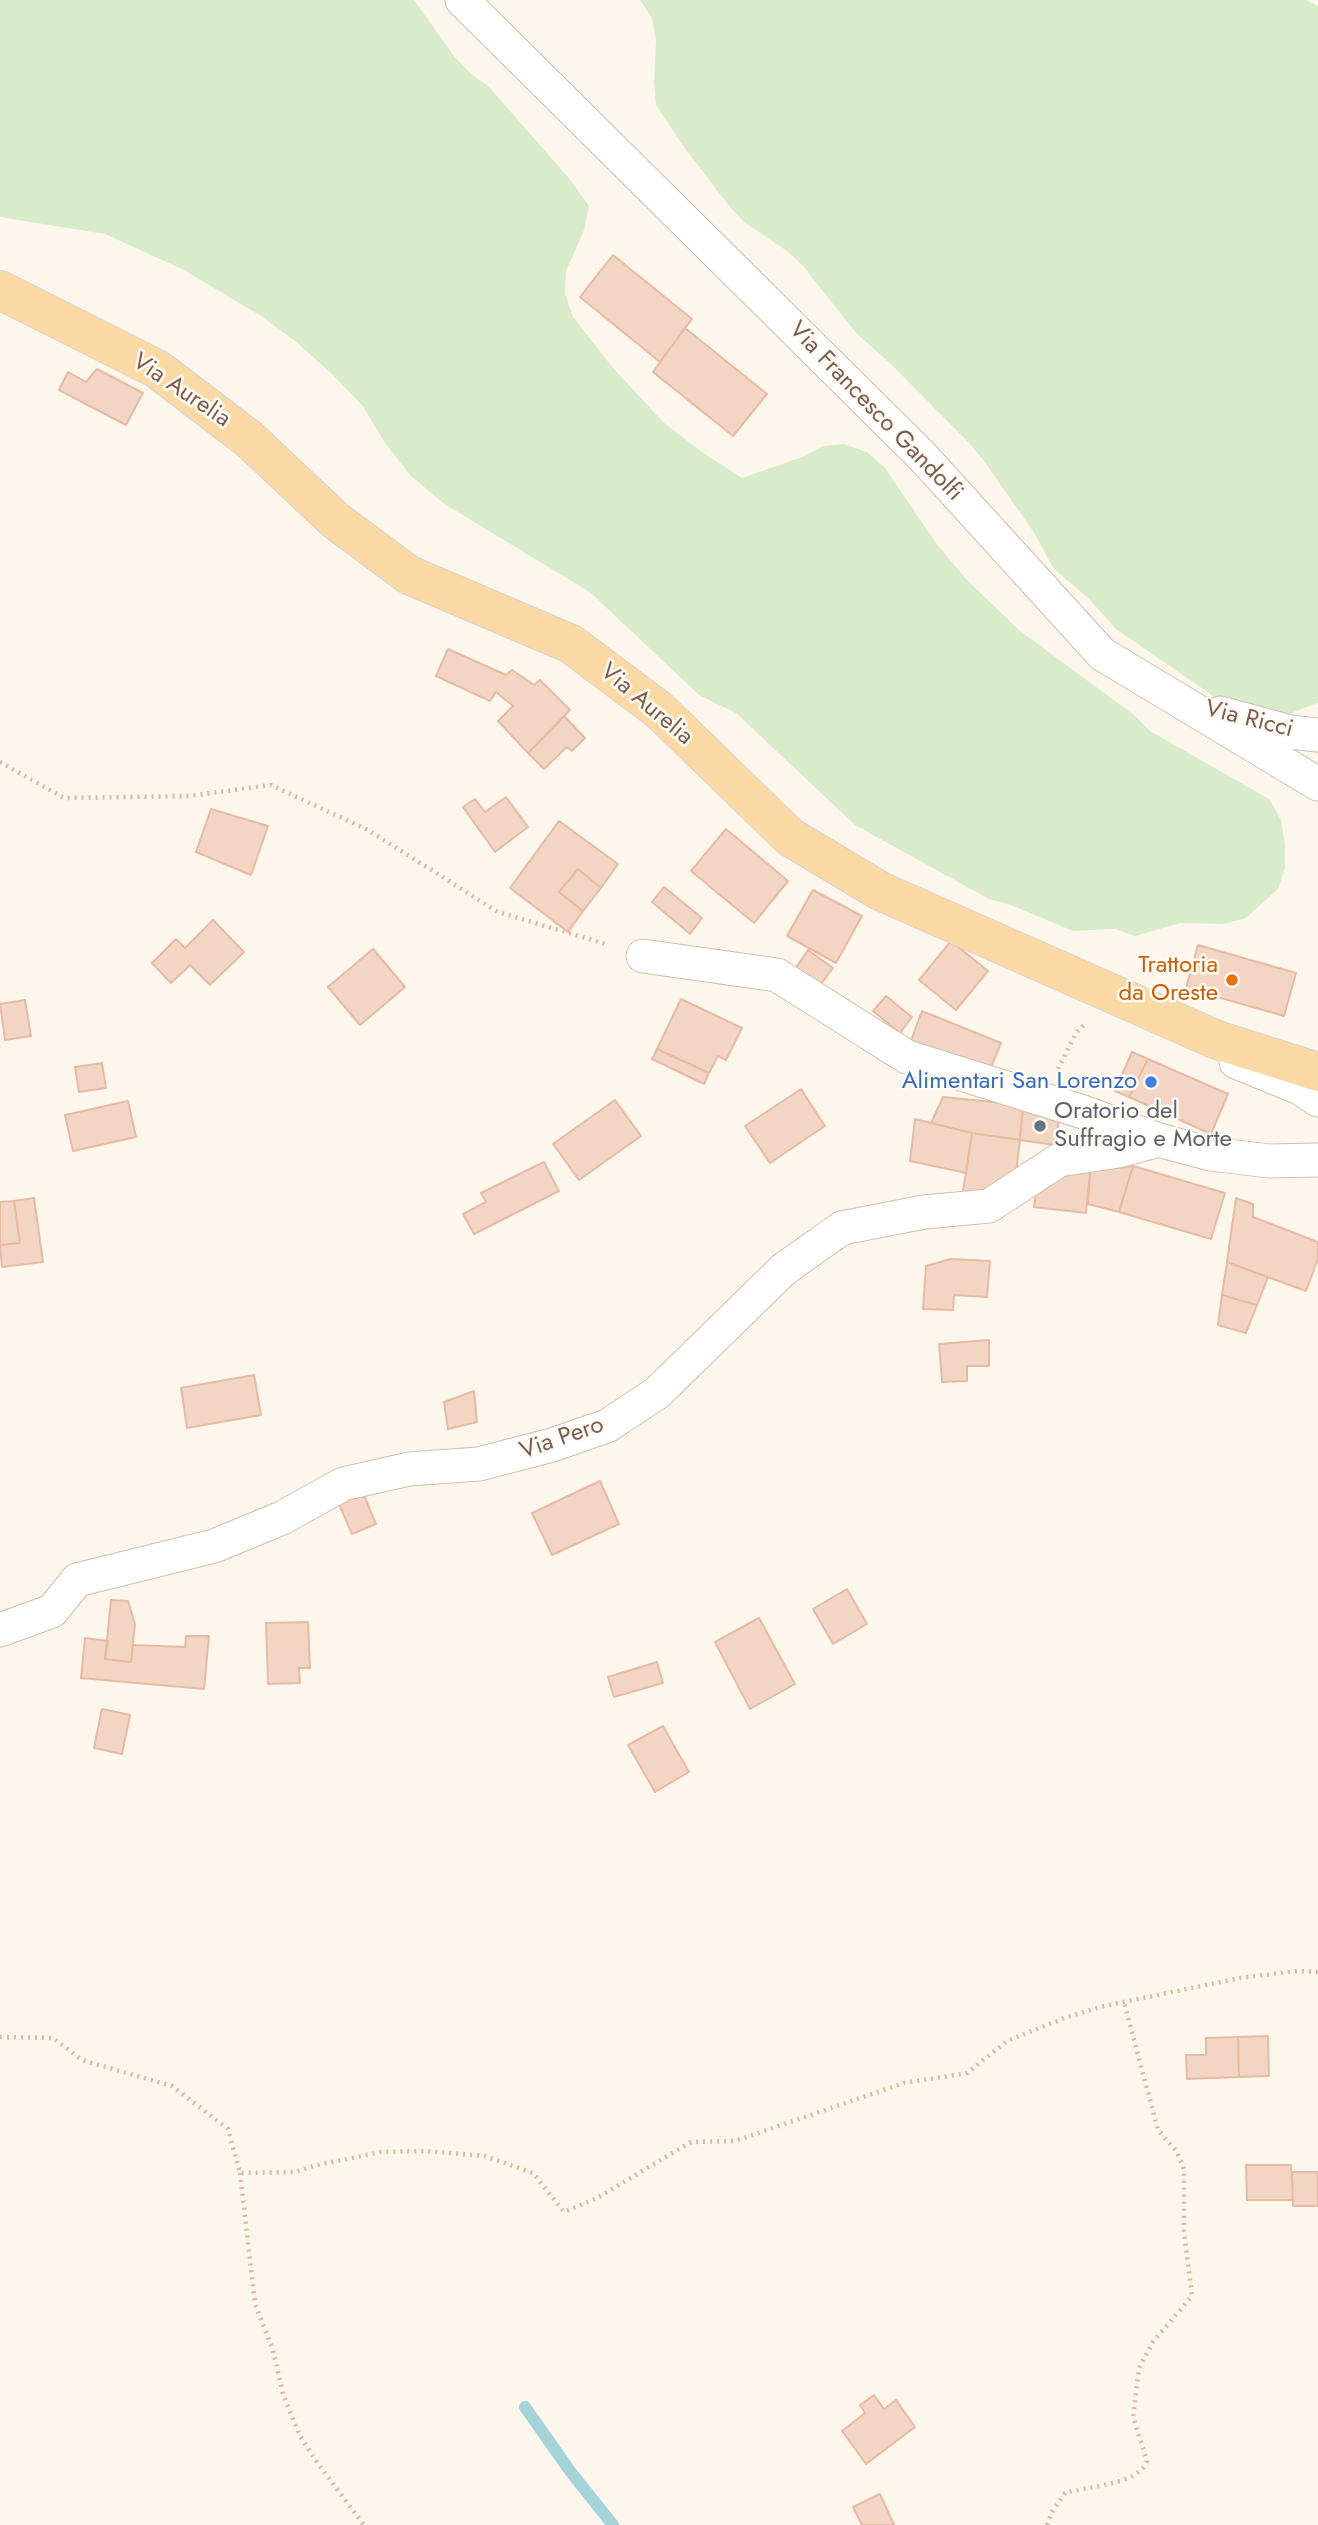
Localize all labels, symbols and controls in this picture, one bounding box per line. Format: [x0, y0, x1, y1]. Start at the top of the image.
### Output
street label: Via Francesco Gandolfi [782, 316, 968, 508]
street label: Via Aurelia [126, 348, 236, 434]
street label: Via Aurelia [594, 658, 698, 752]
street label: Via Ricci [1202, 695, 1296, 745]
place label: Trattoria da Oreste [1119, 952, 1218, 1008]
marker: Trattoria da Oreste [1224, 972, 1240, 988]
place label: Alimentari San Lorenzo [902, 1068, 1137, 1096]
marker: Alimentari San Lorenzo [1143, 1074, 1159, 1090]
place label: Oratorio del Suffragio e Morte [1054, 1098, 1232, 1154]
marker: Oratorio del Suffragio e Morte [1032, 1118, 1048, 1134]
street label: Via Pero [516, 1411, 608, 1467]

